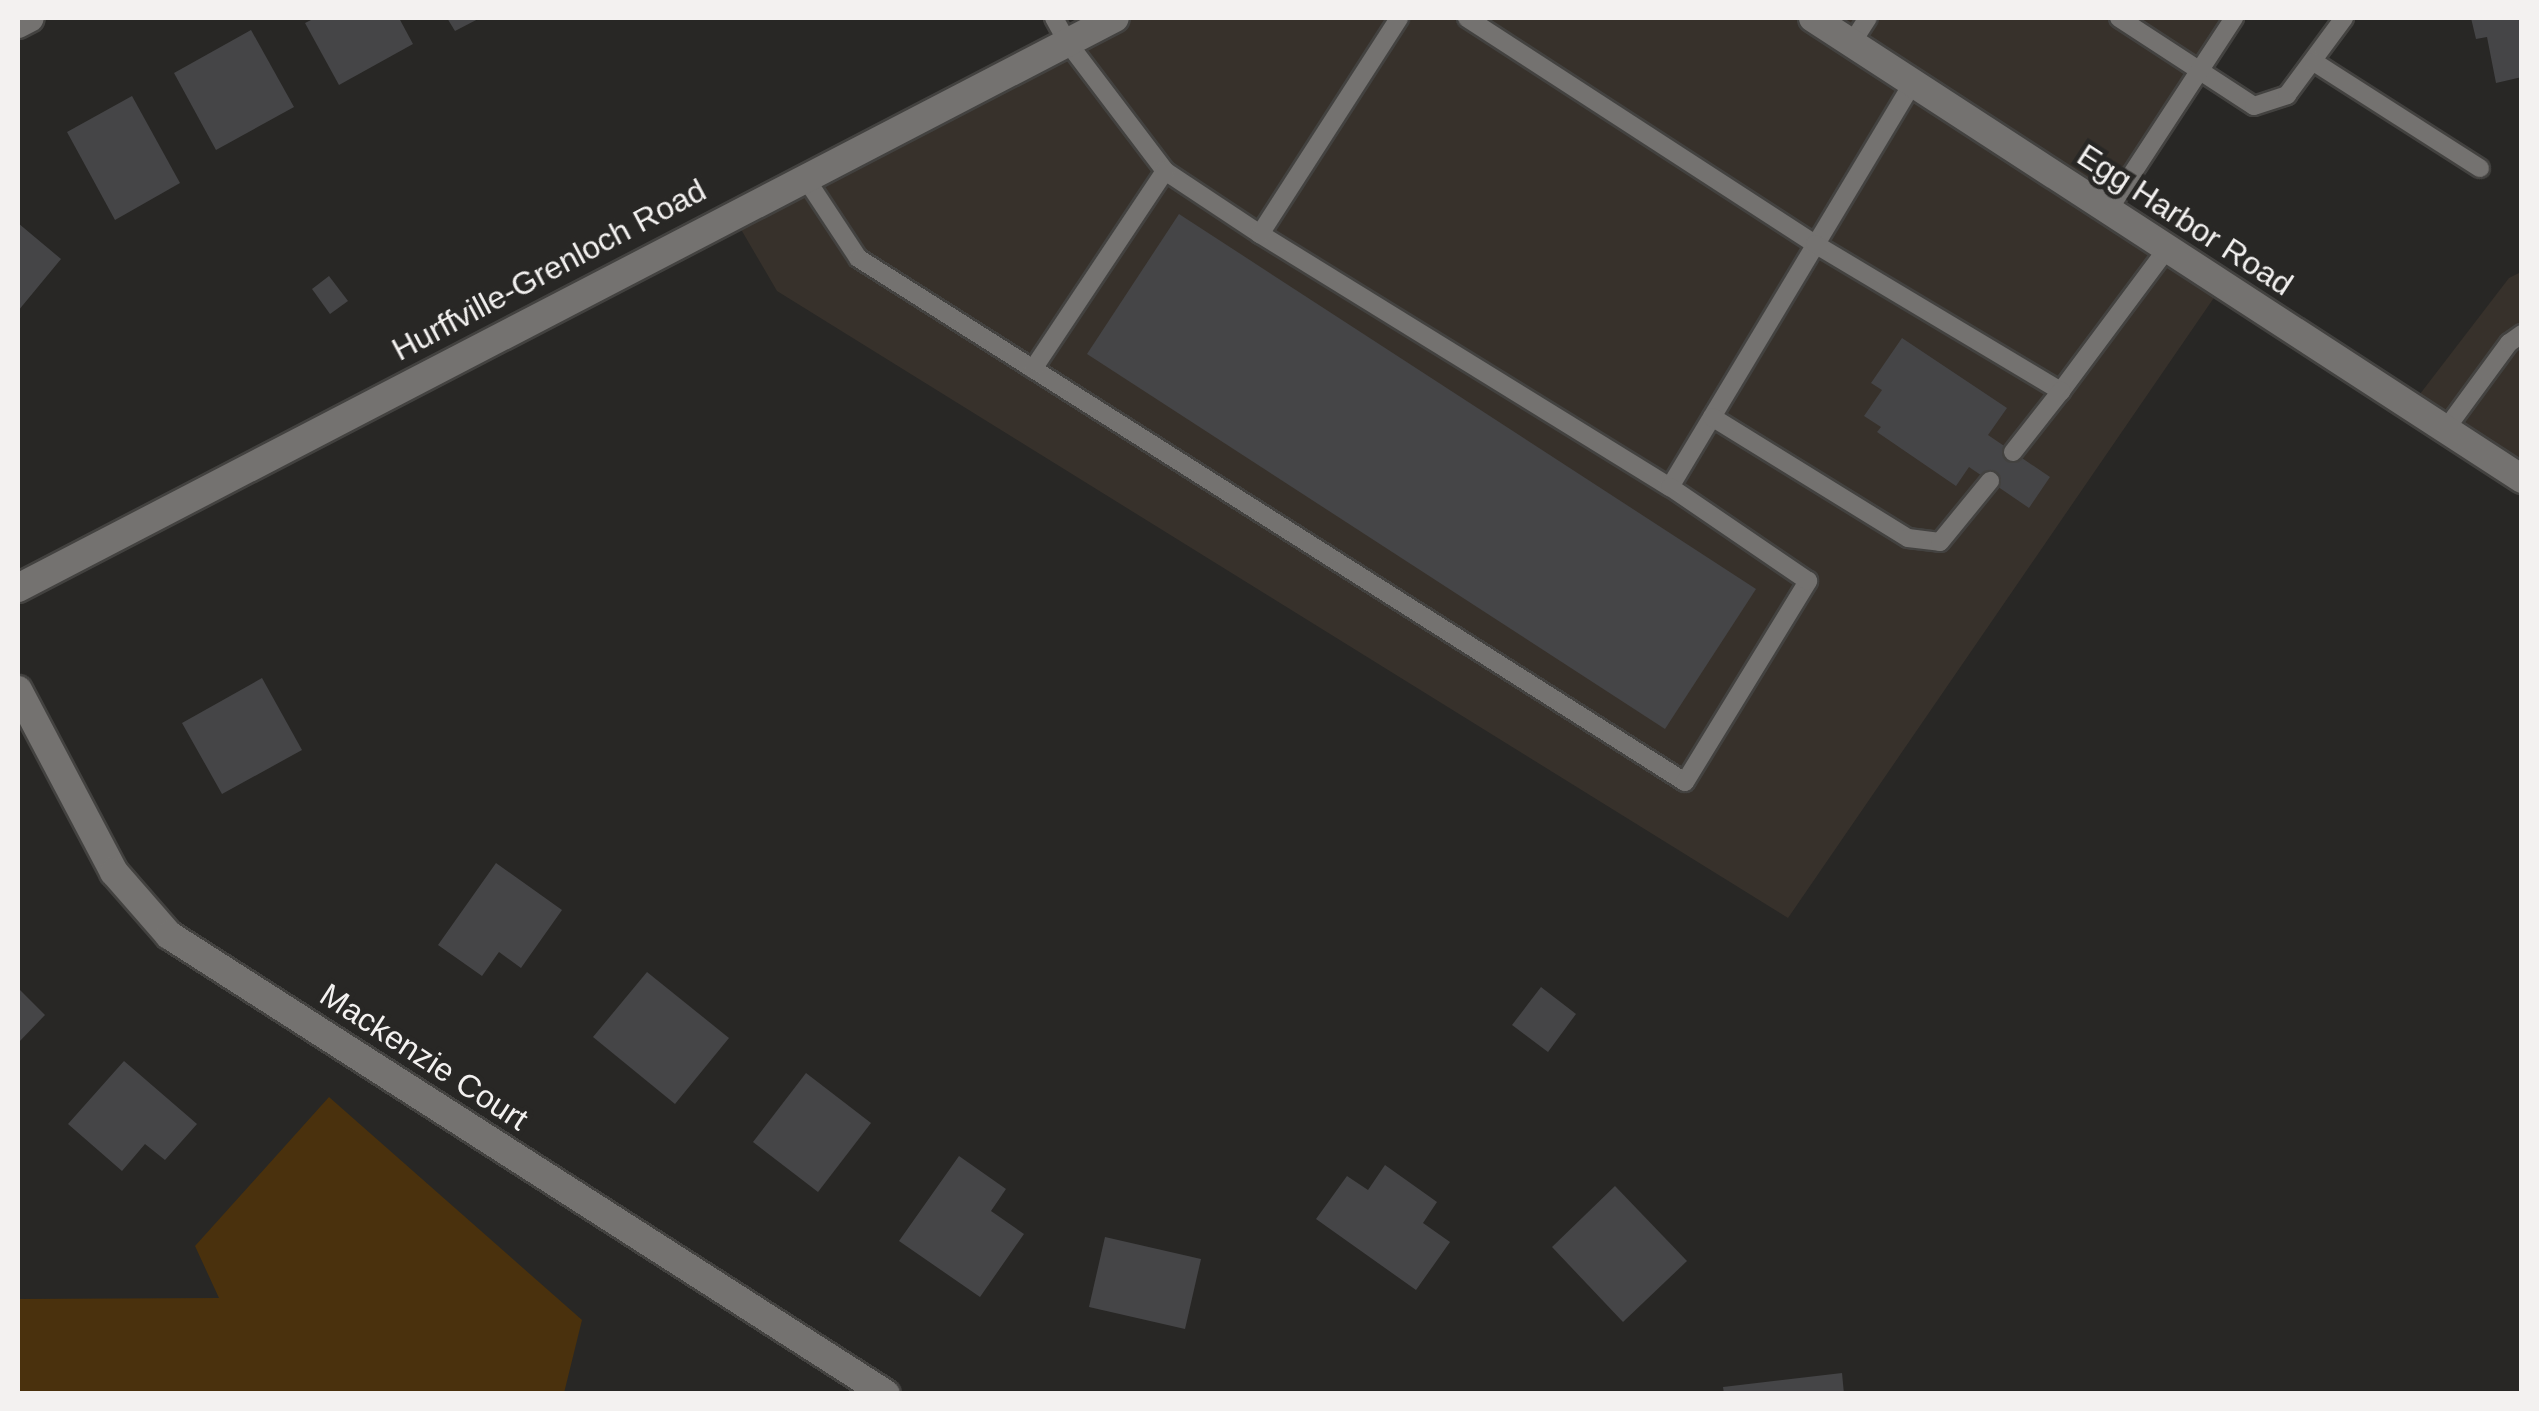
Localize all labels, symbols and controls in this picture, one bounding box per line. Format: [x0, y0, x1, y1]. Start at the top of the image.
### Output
street label: Egg Harbor Road [2070, 136, 2300, 304]
street label: Hurffville-Grenloch Road [386, 171, 712, 369]
street label: Mackenzie Court [313, 976, 535, 1138]

